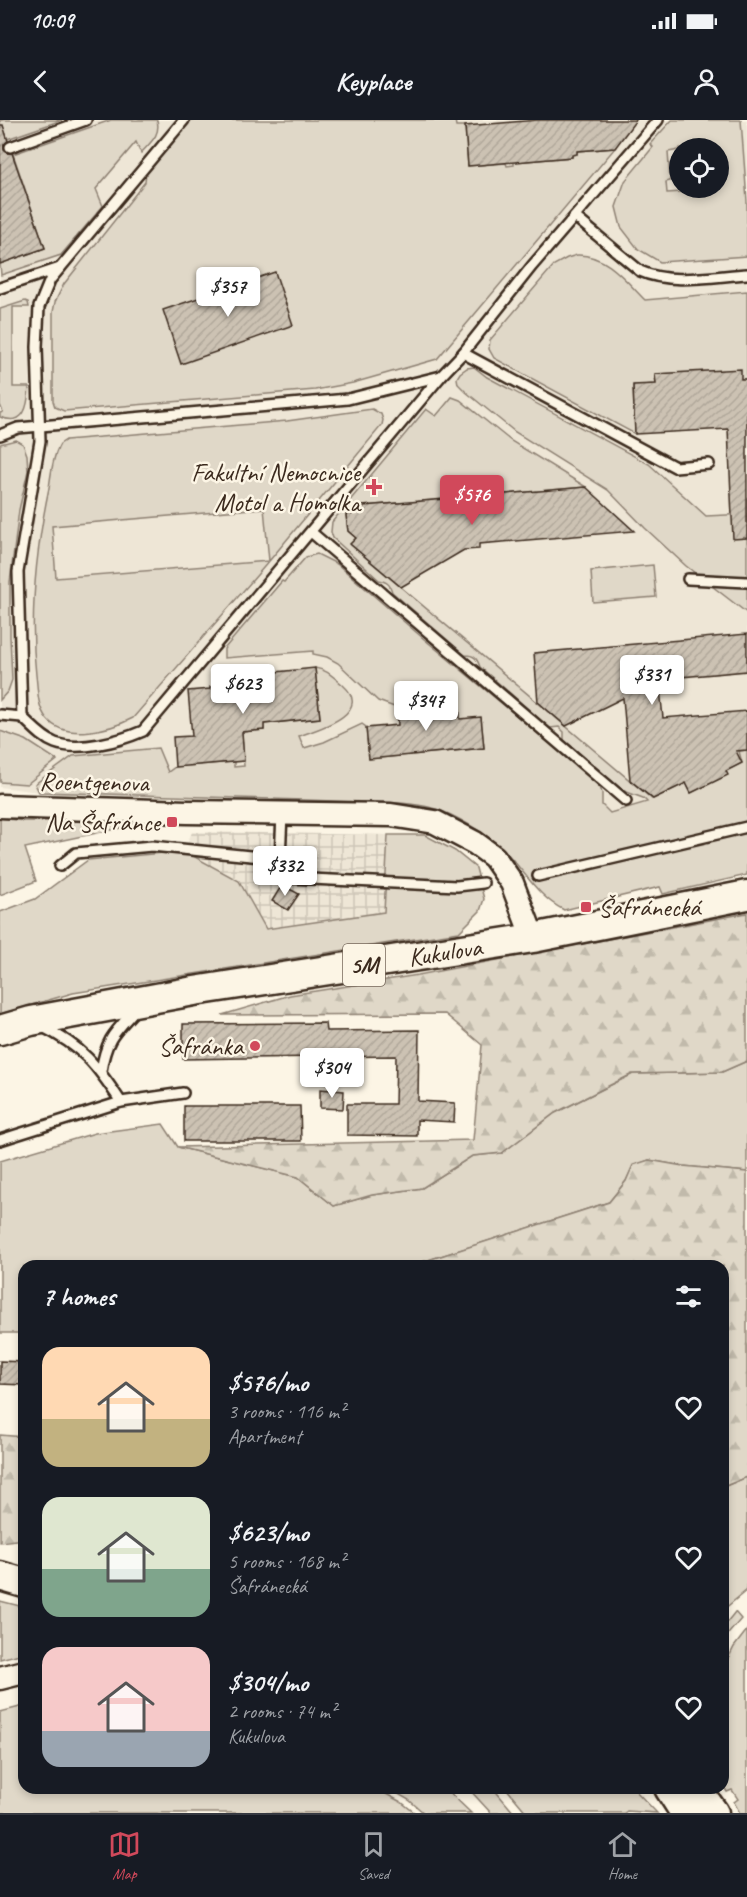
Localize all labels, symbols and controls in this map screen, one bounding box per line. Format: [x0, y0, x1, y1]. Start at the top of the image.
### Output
text: 10:09 [30, 7, 74, 35]
text: Keyplace [336, 64, 411, 98]
icon: back [24, 65, 57, 98]
icon: person [690, 65, 723, 98]
map controls [669, 138, 729, 198]
button: locate [669, 138, 729, 198]
pin: $357 [192, 267, 264, 318]
text: $357 [210, 274, 246, 299]
place label: Fakultní Nemocnice Motol a Homolka [191, 456, 363, 519]
pin: $576 [436, 475, 508, 526]
marker: Fakultní Nemocnice Motol a Homolka [365, 478, 383, 496]
text: $576 [454, 482, 490, 507]
pin: $331 [616, 655, 688, 706]
text: $331 [634, 662, 670, 687]
pin: $623 [207, 664, 279, 715]
text: $623 [225, 671, 261, 696]
pin: $347 [390, 681, 462, 732]
text: $347 [408, 688, 444, 713]
street label: Roentgenova [39, 765, 150, 799]
place label: Na Šafránce [45, 806, 163, 839]
marker: Na Šafránce [165, 815, 179, 829]
pin: $332 [249, 846, 321, 897]
text: $332 [267, 853, 303, 878]
place label: Šafránecká [598, 891, 703, 924]
marker: Šafránecká [579, 900, 593, 914]
street label: Kukulova [406, 930, 486, 974]
road number: 5M [343, 944, 385, 986]
place label: Šafránka [158, 1030, 245, 1063]
marker: Šafránka [248, 1039, 262, 1053]
pin: $304 [296, 1048, 368, 1099]
text: $304 [314, 1055, 350, 1080]
text: 7 homes [42, 1280, 115, 1313]
icon: filters [672, 1280, 705, 1313]
text: $576/mo [228, 1366, 308, 1399]
icon: home [90, 1371, 162, 1443]
icon: heart [672, 1391, 705, 1424]
text: 3 rooms · 116 m² [228, 1399, 345, 1424]
text: Apartment [228, 1424, 301, 1449]
text: $623/mo [228, 1516, 309, 1549]
icon: home [90, 1521, 162, 1593]
icon: heart [672, 1541, 705, 1574]
text: 5 rooms · 168 m² [228, 1549, 345, 1574]
text: Šafránecká [228, 1574, 307, 1599]
text: $304/mo [228, 1666, 308, 1699]
icon: home [90, 1671, 162, 1743]
icon: heart [672, 1691, 705, 1724]
text: 2 rooms · 74 m² [228, 1699, 336, 1724]
text: Kukulova [228, 1724, 285, 1749]
tab: Map [108, 1828, 141, 1884]
tab: Saved [357, 1828, 390, 1884]
tab: Home [606, 1828, 639, 1884]

